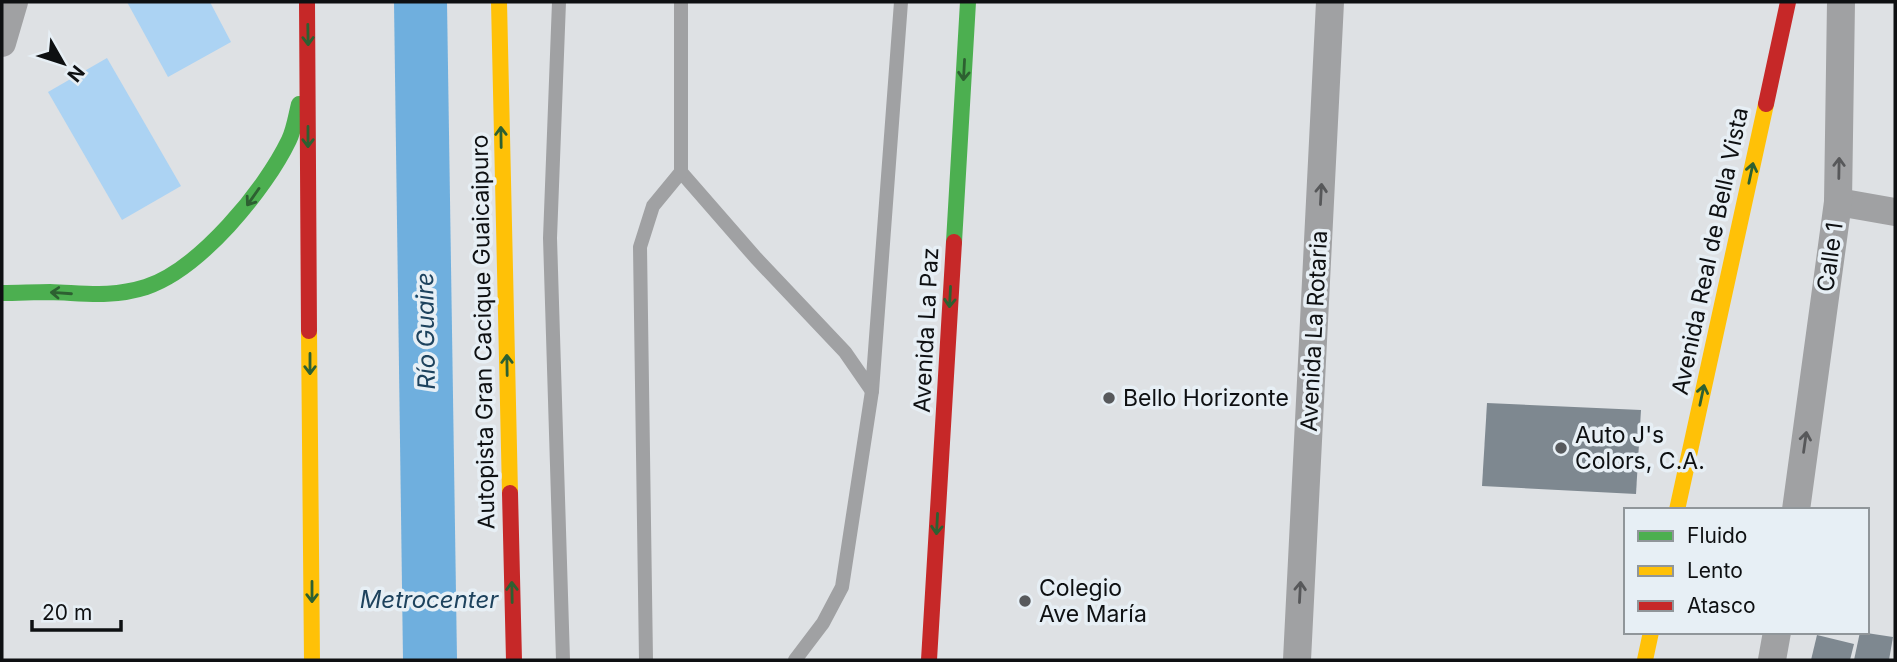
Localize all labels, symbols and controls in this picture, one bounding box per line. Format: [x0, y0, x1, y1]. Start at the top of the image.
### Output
one-way arrow [301, 23, 314, 46]
north arrow [28, 28, 98, 98]
one-way arrow [957, 58, 970, 81]
text: N [62, 61, 89, 86]
street label: Avenida Real de Bella Vista [1666, 105, 1754, 397]
one-way arrow [302, 125, 315, 148]
one-way arrow [495, 126, 508, 149]
street label: Autopista Gran Cacique Guaicaipuro [466, 134, 500, 530]
one-way arrow [1832, 157, 1845, 180]
one-way arrow [1744, 162, 1758, 185]
one-way arrow [1314, 182, 1327, 205]
one-way arrow [246, 187, 260, 206]
street label: Calle 1 [1811, 220, 1849, 294]
street label: Avenida La Rotaria [1295, 230, 1333, 432]
street label: Avenida La Paz [908, 247, 944, 413]
water label: Río Guaire [410, 272, 441, 390]
one-way arrow [944, 285, 957, 308]
one-way arrow [50, 286, 73, 299]
one-way arrow [303, 352, 317, 375]
one-way arrow [500, 353, 513, 376]
place label: Bello Horizonte [1123, 384, 1289, 412]
one-way arrow [1696, 384, 1710, 407]
marker: Bello Horizonte [1101, 390, 1117, 406]
place label: Auto J's Colors, C.A. [1575, 421, 1705, 475]
one-way arrow [1799, 431, 1812, 454]
marker: Auto J's Colors, C.A. [1553, 440, 1569, 456]
legend [1624, 508, 1869, 634]
one-way arrow [930, 512, 943, 535]
text: Fluido [1687, 523, 1747, 548]
text: Lento [1687, 558, 1743, 583]
place label: Colegio Ave María [1039, 574, 1147, 628]
one-way arrow [305, 580, 319, 603]
one-way arrow [505, 581, 519, 604]
one-way arrow [1294, 581, 1307, 604]
water label: Metrocenter [360, 585, 499, 614]
scale bar [32, 588, 121, 632]
marker: Colegio Ave María [1017, 593, 1033, 609]
text: Atasco [1687, 593, 1756, 618]
text: 20 m [42, 600, 92, 625]

